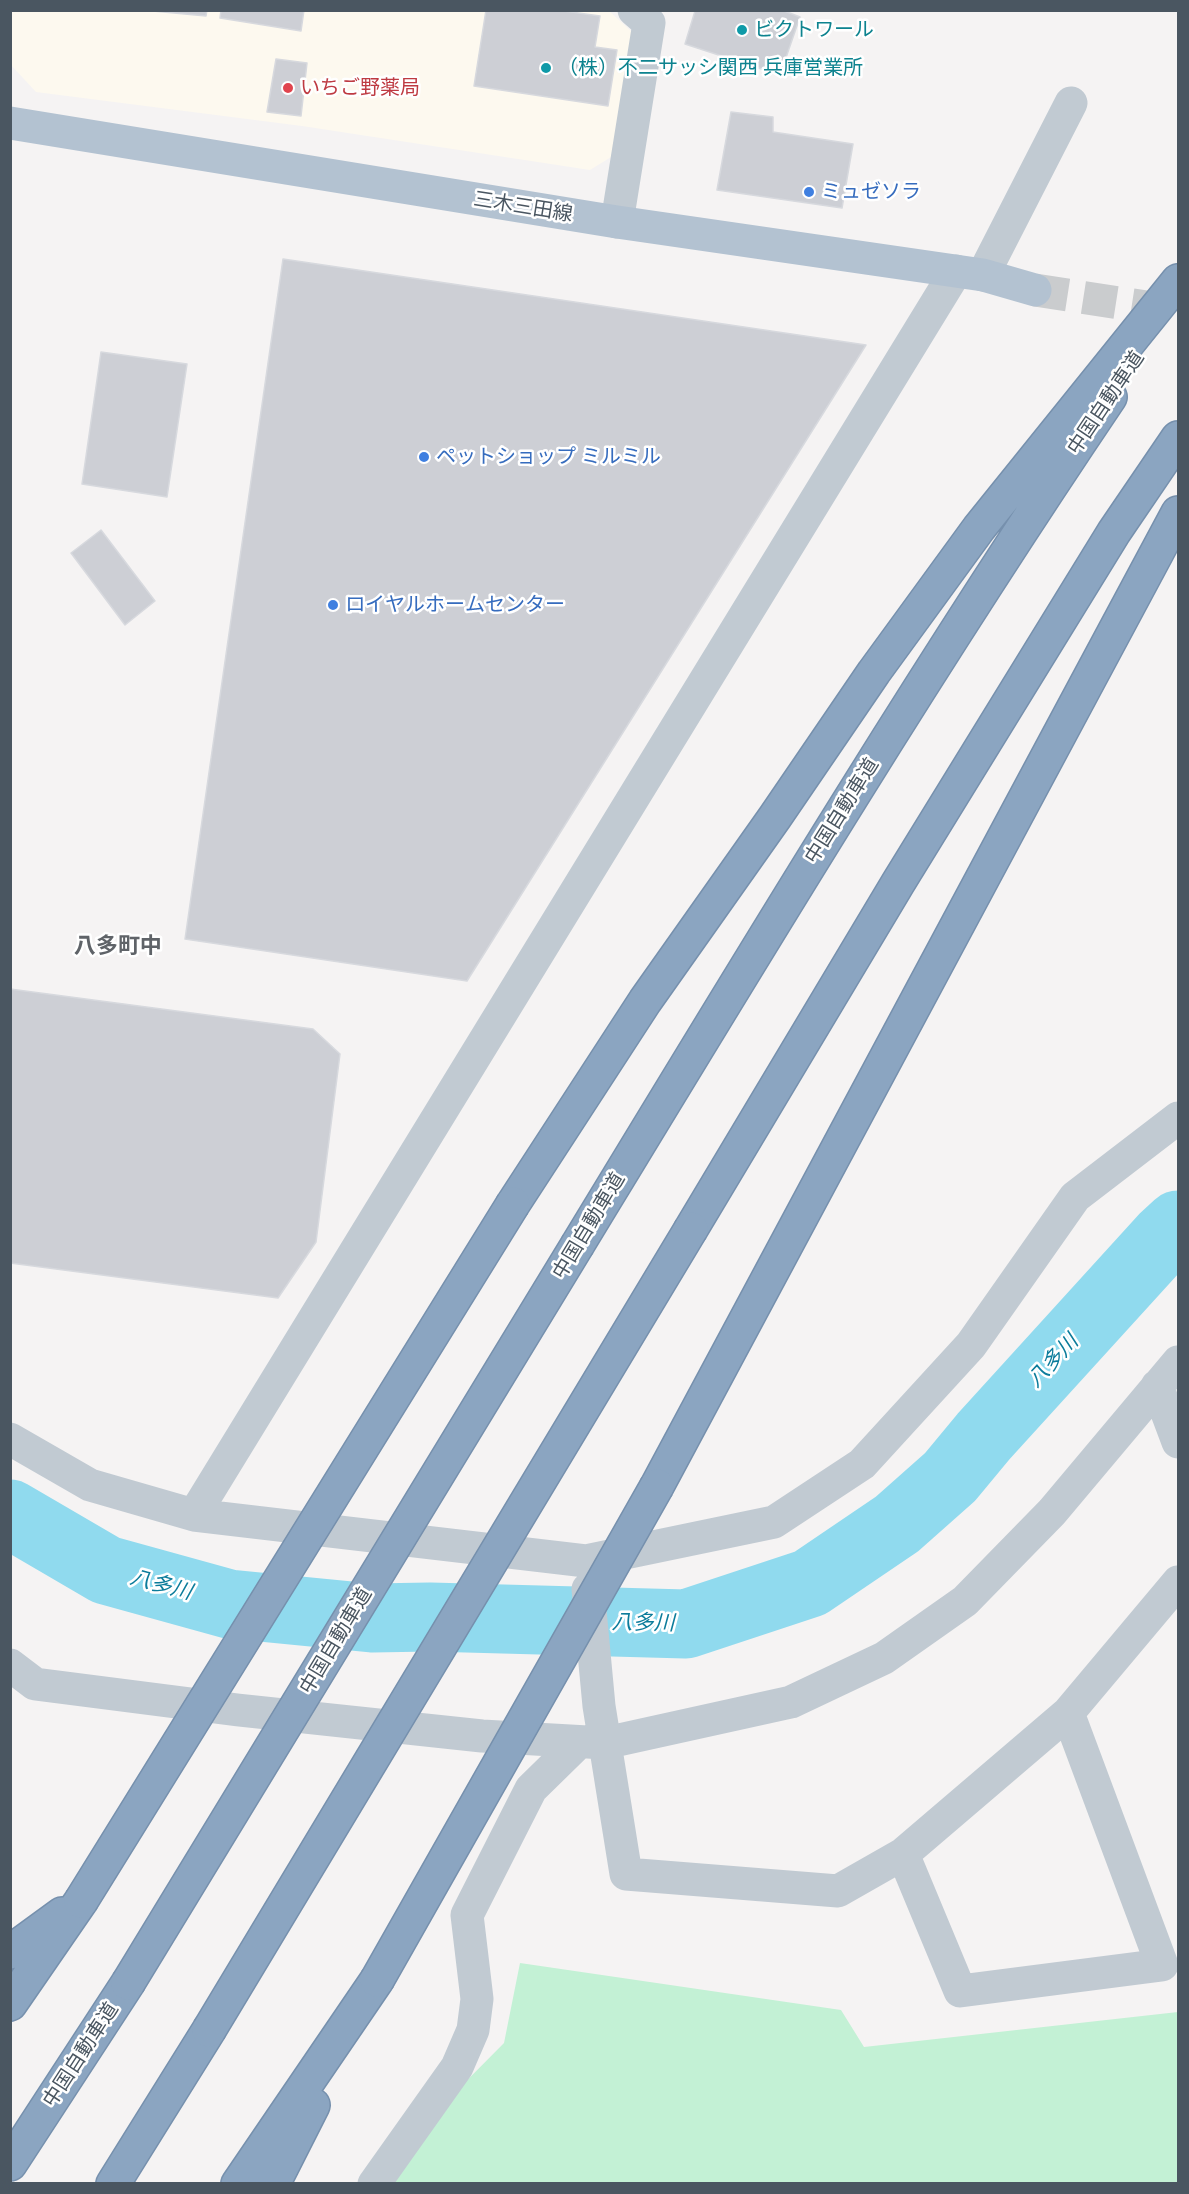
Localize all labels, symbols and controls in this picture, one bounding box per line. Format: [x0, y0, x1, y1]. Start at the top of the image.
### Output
place label: ビクトワール [754, 18, 874, 42]
marker: ビクトワール [735, 23, 749, 37]
place label: （株）不二サッシ関西 兵庫営業所 [558, 56, 863, 80]
marker: （株）不二サッシ関西 兵庫営業所 [539, 61, 553, 75]
place label: いちご野薬局 [300, 76, 420, 100]
marker: いちご野薬局 [281, 81, 295, 95]
place label: ミュゼソラ [821, 180, 921, 204]
marker: ミュゼソラ [802, 185, 816, 199]
street label: 三木三田線 [472, 187, 574, 227]
street label: 中国自動車道 [1063, 347, 1149, 459]
place label: ペットショップ ミルミル [436, 445, 661, 469]
marker: ペットショップ ミルミル [417, 450, 431, 464]
place label: ロイヤルホームセンター [345, 593, 565, 617]
marker: ロイヤルホームセンター [326, 598, 340, 612]
street label: 中国自動車道 [800, 754, 884, 868]
district label: 八多町中 [74, 933, 162, 959]
street label: 中国自動車道 [548, 1168, 630, 1284]
water label: 八多川 [1022, 1329, 1084, 1393]
water label: 八多川 [127, 1565, 195, 1605]
street label: 中国自動車道 [295, 1583, 377, 1699]
water label: 八多川 [611, 1610, 675, 1636]
street label: 中国自動車道 [38, 1998, 124, 2112]

